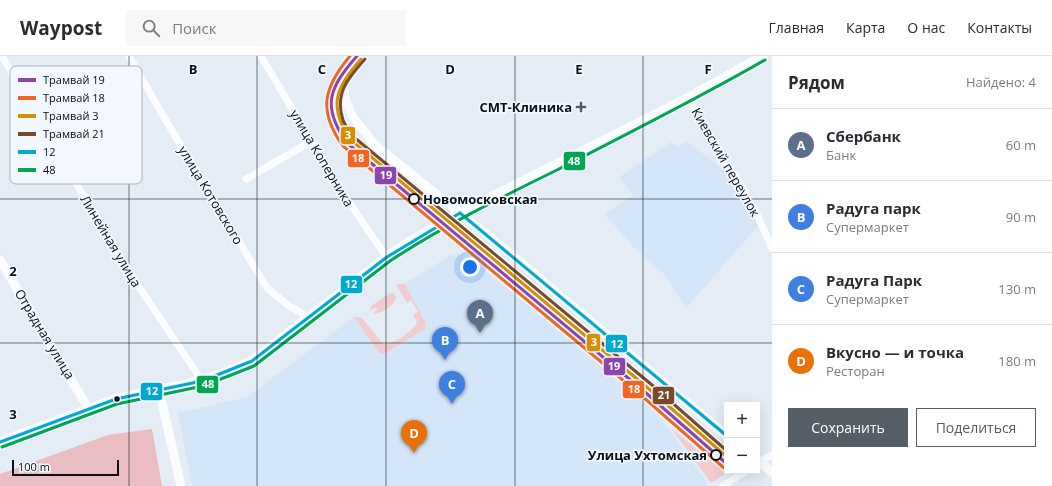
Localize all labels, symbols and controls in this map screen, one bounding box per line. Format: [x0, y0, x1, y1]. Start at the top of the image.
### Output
search box [126, 10, 406, 46]
text: Waypost [20, 15, 102, 41]
icon: search [140, 17, 162, 39]
text: Поиск [172, 18, 217, 38]
text: Главная [769, 18, 824, 37]
text: Карта [846, 18, 885, 37]
text: О нас [907, 18, 945, 37]
text: Контакты [967, 18, 1032, 37]
text: B [189, 60, 198, 78]
text: C [318, 60, 326, 78]
text: D [445, 60, 455, 78]
text: E [575, 60, 583, 78]
text: F [704, 60, 712, 78]
legend [10, 66, 142, 184]
text: Рядом [788, 71, 845, 94]
text: Трамвай 19 [43, 72, 105, 87]
text: Найдено: 4 [966, 73, 1036, 91]
text: Трамвай 18 [43, 90, 105, 105]
place label: СМТ-Клиника [479, 98, 572, 116]
marker: СМТ-Клиника [575, 101, 587, 113]
street label: Киевский переулок [687, 104, 765, 220]
street label: улица Коперника [286, 106, 358, 210]
text: Трамвай 3 [43, 108, 99, 123]
text: Трамвай 21 [43, 126, 105, 141]
line badge: 3 [340, 126, 356, 145]
text: Сбербанк [826, 126, 901, 146]
text: 3 [345, 127, 351, 142]
text: A [797, 136, 805, 154]
text: 60 m [1006, 136, 1036, 154]
street label: улица Котовского [174, 142, 248, 248]
text: 12 [43, 144, 56, 159]
text: Банк [826, 146, 856, 164]
line badge: 18 [347, 149, 370, 168]
text: 18 [352, 150, 364, 165]
line badge: 48 [563, 151, 586, 171]
text: 48 [568, 153, 580, 168]
text: 48 [43, 162, 56, 177]
line badge: 19 [374, 166, 397, 185]
text: 19 [380, 167, 392, 182]
place label: Новомосковская [423, 190, 538, 208]
street label: Линейная улица [76, 191, 146, 291]
marker: Новомосковская [408, 193, 420, 205]
text: Радуга парк [826, 198, 921, 218]
text: B [797, 208, 805, 226]
text: 90 m [1006, 208, 1036, 226]
text: Супермаркет [826, 218, 909, 236]
your location [460, 257, 480, 277]
text: 2 [9, 262, 17, 280]
text: Радуга Парк [826, 270, 922, 290]
line badge: 12 [340, 275, 363, 294]
text: 12 [345, 276, 357, 291]
text: C [797, 280, 805, 298]
text: 130 m [998, 280, 1036, 298]
street label: Отрадная улица [11, 285, 79, 383]
text: Супермаркет [826, 290, 909, 308]
pin: A [467, 300, 493, 333]
pin: B [432, 327, 458, 360]
line badge: 3 [586, 333, 601, 352]
text: 3 [591, 334, 597, 349]
line badge: 12 [605, 334, 628, 353]
text: 12 [611, 336, 623, 351]
text: Вкусно — и точка [826, 342, 964, 362]
text: D [796, 352, 806, 370]
text: 180 m [998, 352, 1036, 370]
line badge: 19 [603, 357, 626, 376]
text: 19 [608, 358, 620, 373]
text: Ресторан [826, 362, 885, 380]
pin: C [439, 371, 465, 404]
line badge: 48 [196, 375, 219, 394]
text: 48 [202, 376, 214, 391]
line badge: 18 [622, 380, 645, 399]
text: 18 [628, 381, 640, 396]
line badge: 12 [140, 382, 163, 401]
text: 12 [146, 383, 158, 398]
line badge: 21 [652, 386, 675, 405]
text: 21 [658, 387, 670, 402]
unlabelled marker [112, 394, 122, 404]
map controls [724, 402, 760, 474]
button: + [724, 402, 760, 438]
text: 3 [9, 405, 17, 423]
button: Сохранить [788, 408, 908, 447]
button: Поделиться [916, 408, 1036, 447]
pin: D [401, 420, 427, 453]
button: − [724, 438, 760, 474]
place label: Улица Ухтомская [588, 446, 707, 464]
marker: Улица Ухтомская [710, 449, 722, 461]
scale bar [12, 458, 119, 477]
text: 100 m [18, 459, 50, 474]

